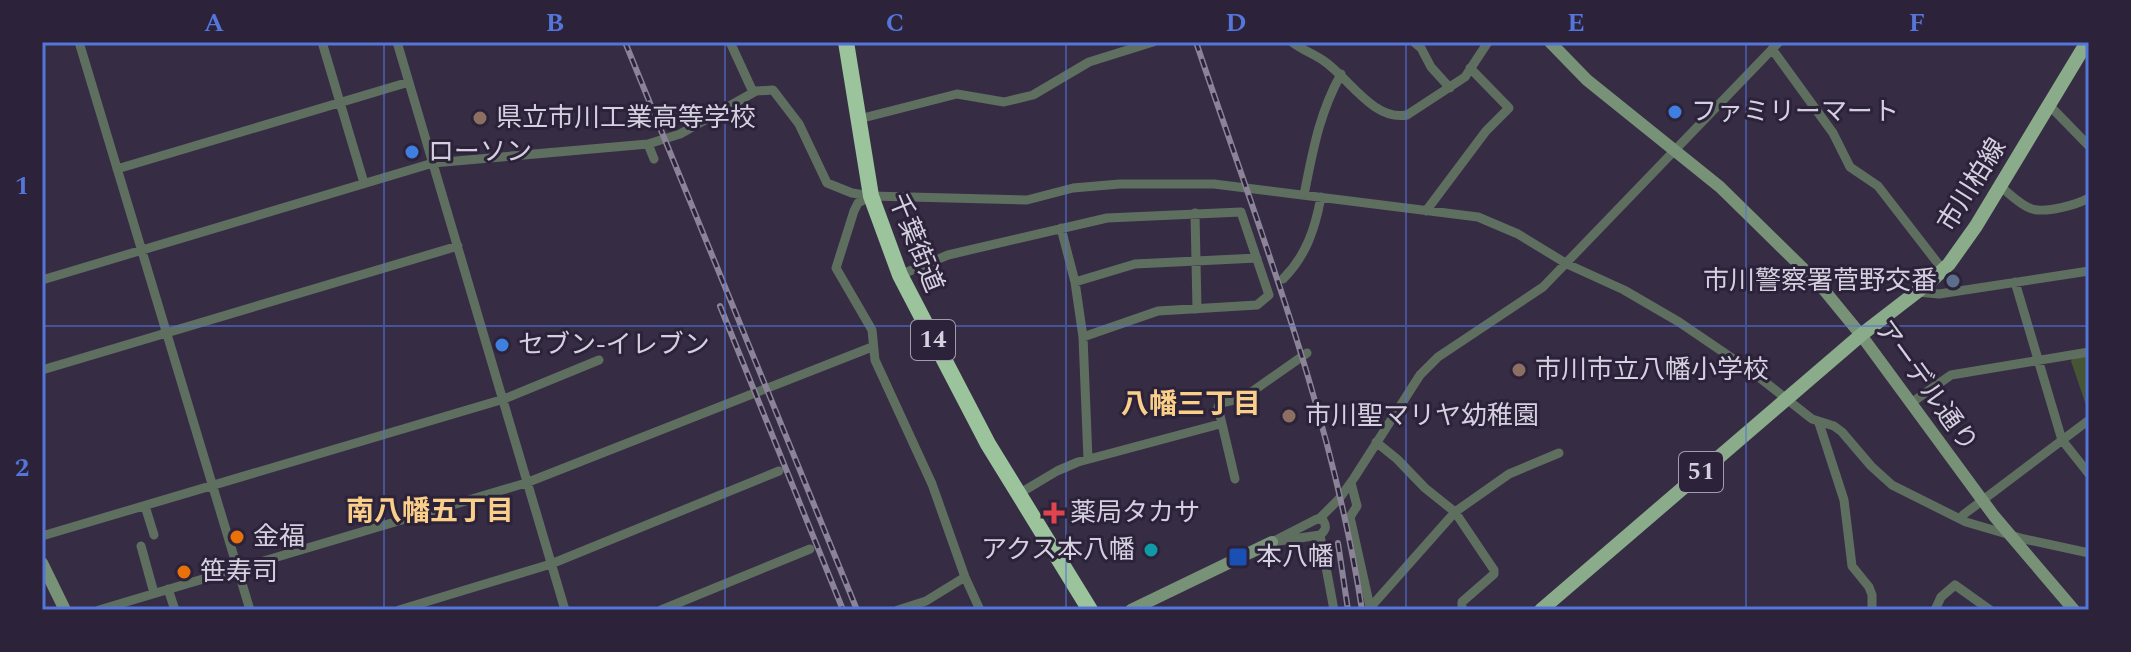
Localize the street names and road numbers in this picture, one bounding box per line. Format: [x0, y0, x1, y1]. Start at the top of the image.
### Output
street label: 市川柏線 [1927, 130, 2017, 240]
street label: 千葉街道 [878, 187, 954, 299]
street label: アーデル通り [1864, 312, 1988, 460]
road number: 14 [911, 320, 955, 360]
road number: 51 [1679, 452, 1723, 492]

